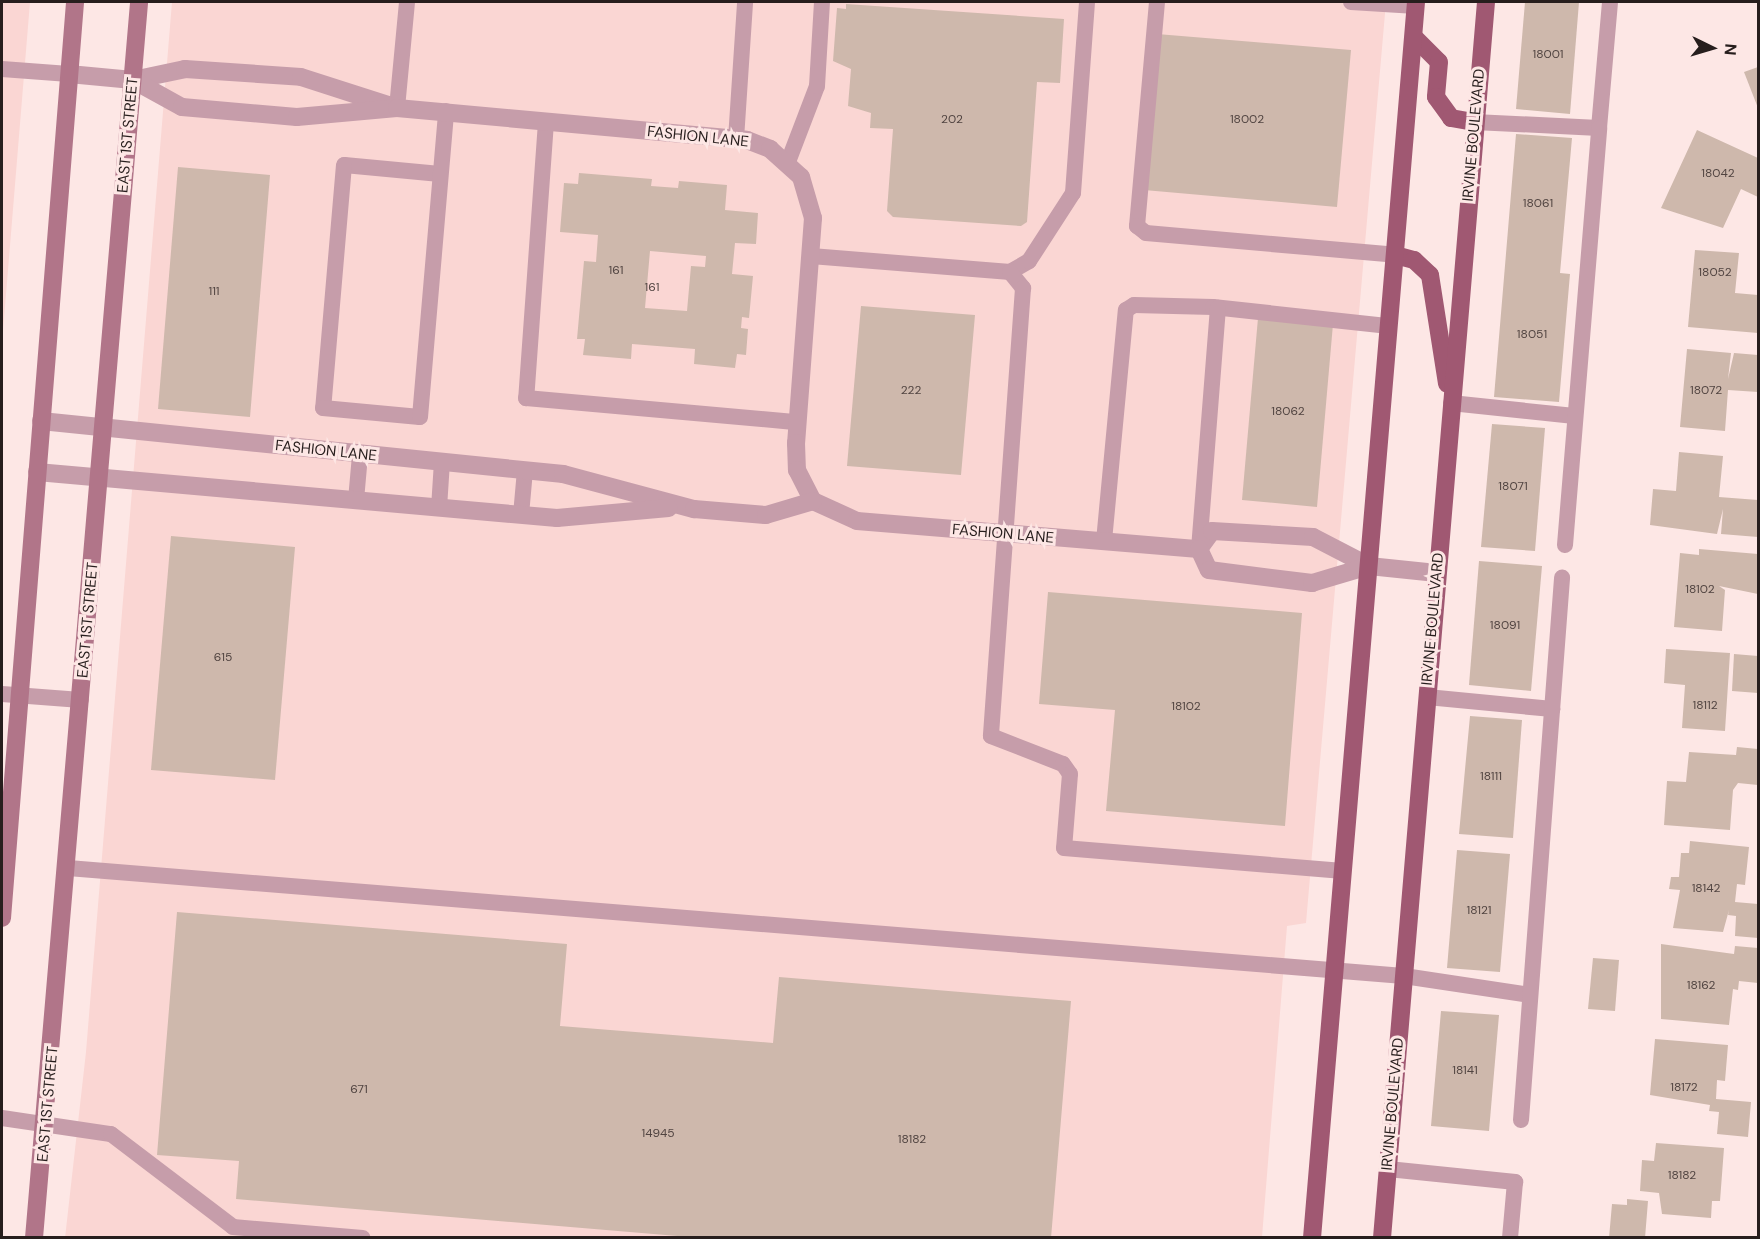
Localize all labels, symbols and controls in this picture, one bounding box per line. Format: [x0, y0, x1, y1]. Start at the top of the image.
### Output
north arrow [1682, 18, 1742, 78]
text: N [1719, 43, 1741, 56]
house number: 18001 [1532, 48, 1564, 62]
street label: IRVINE BOULEVARD [1459, 68, 1489, 202]
street label: EAST 1ST STREET [114, 76, 142, 194]
house number: 202 [941, 113, 963, 127]
house number: 18002 [1230, 113, 1264, 127]
street label: FASHION LANE [646, 123, 750, 151]
house number: 18042 [1701, 167, 1735, 181]
house number: 18061 [1523, 197, 1553, 211]
house number: 161 [608, 264, 624, 278]
house number: 18052 [1698, 266, 1732, 280]
house number: 161 [644, 281, 660, 295]
house number: 111 [208, 285, 220, 299]
house number: 18051 [1517, 328, 1547, 342]
house number: 222 [901, 384, 921, 398]
house number: 18072 [1690, 384, 1722, 398]
house number: 18062 [1271, 405, 1305, 419]
street label: FASHION LANE [274, 437, 378, 465]
house number: 18071 [1498, 480, 1528, 494]
street label: FASHION LANE [951, 521, 1055, 547]
street label: IRVINE BOULEVARD [1418, 552, 1448, 686]
street label: EAST 1ST STREET [74, 561, 102, 679]
house number: 18102 [1685, 583, 1715, 597]
house number: 18091 [1490, 619, 1520, 633]
house number: 615 [214, 651, 232, 665]
house number: 18112 [1692, 699, 1718, 713]
house number: 18102 [1171, 700, 1201, 714]
house number: 18111 [1480, 770, 1502, 784]
house number: 18142 [1692, 882, 1720, 896]
house number: 18121 [1466, 904, 1492, 918]
house number: 18162 [1687, 979, 1715, 993]
street label: IRVINE BOULEVARD [1378, 1037, 1408, 1171]
street label: EAST 1ST STREET [34, 1045, 62, 1163]
house number: 18141 [1452, 1064, 1478, 1078]
house number: 18172 [1670, 1081, 1698, 1095]
house number: 671 [350, 1083, 368, 1097]
house number: 14945 [641, 1127, 675, 1141]
house number: 18182 [898, 1133, 926, 1147]
house number: 18182 [1668, 1169, 1696, 1183]

